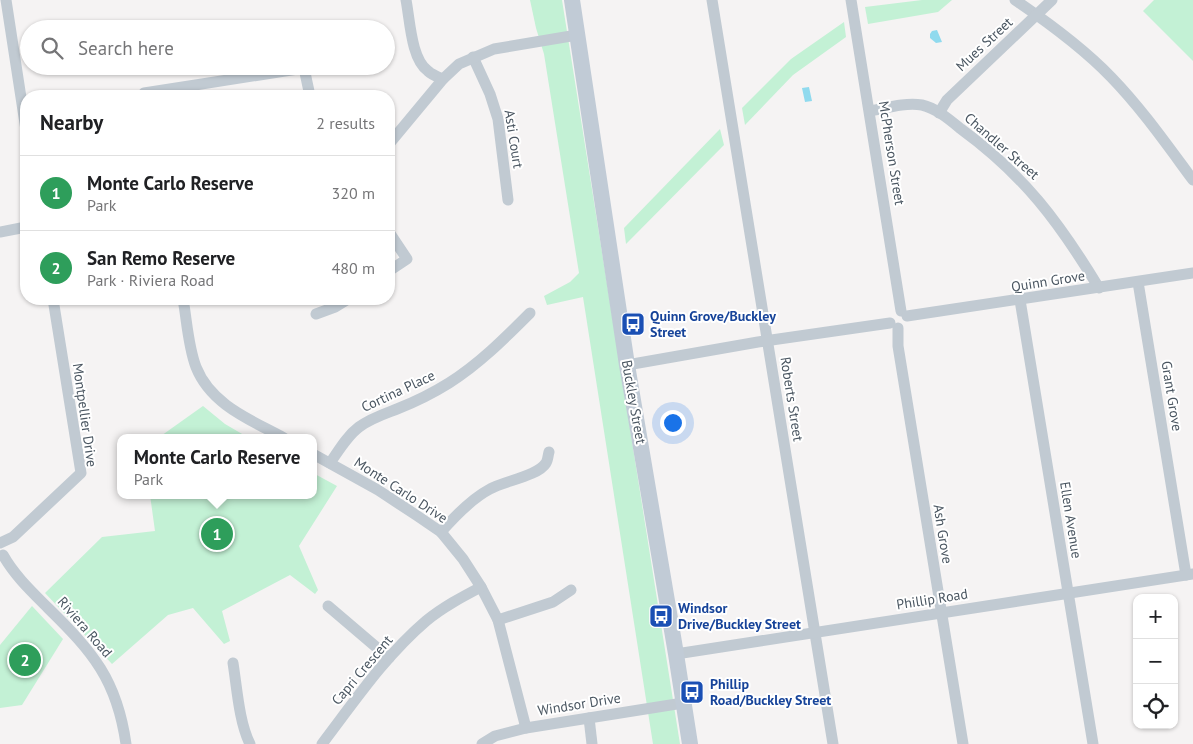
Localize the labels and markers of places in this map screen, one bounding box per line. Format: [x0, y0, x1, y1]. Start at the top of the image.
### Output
place label: Quinn Grove/Buckley Street [650, 307, 776, 341]
bus stop icon: Quinn Grove/Buckley Street [620, 311, 646, 337]
pin: 1 [201, 515, 233, 553]
place label: Windsor Drive/Buckley Street [678, 599, 801, 633]
bus stop icon: Windsor Drive/Buckley Street [648, 603, 674, 629]
pin: 2 [9, 641, 41, 679]
place label: Phillip Road/Buckley Street [710, 675, 831, 709]
bus stop icon: Phillip Road/Buckley Street [679, 679, 705, 705]

